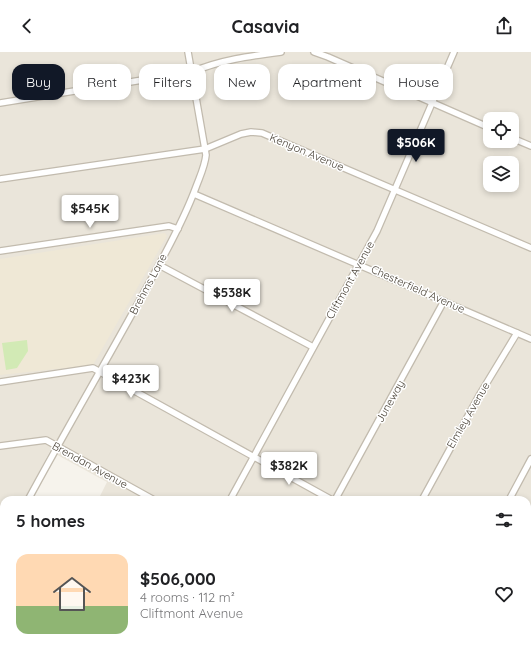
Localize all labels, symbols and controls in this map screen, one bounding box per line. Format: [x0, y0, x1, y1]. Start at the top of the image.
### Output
icon: back [16, 15, 38, 37]
text: Casavia [231, 15, 300, 38]
icon: share [493, 15, 515, 37]
chip: Buy [12, 64, 65, 100]
chip: Rent [73, 64, 131, 100]
chip: Filters [139, 64, 206, 100]
chip: New [214, 64, 270, 100]
chip: Apartment [278, 64, 376, 100]
chip: House [384, 64, 453, 100]
map controls [483, 112, 519, 192]
button: locate [483, 112, 519, 148]
pin: $506K [388, 129, 444, 163]
street label: Kenyon Avenue [268, 130, 346, 174]
text: $506K [397, 134, 435, 150]
button: layers [483, 156, 519, 192]
pin: $545K [62, 195, 118, 229]
text: $545K [71, 200, 109, 216]
street label: Cliftmont Avenue [323, 238, 377, 322]
street label: Brehms Lane [126, 251, 170, 317]
street label: Chesterfield Avenue [369, 262, 467, 316]
pin: $538K [204, 279, 260, 313]
text: $538K [213, 284, 251, 300]
pin: $423K [103, 365, 159, 399]
text: $423K [112, 370, 150, 386]
street label: Juneway [373, 377, 407, 425]
street label: Elmley Avenue [443, 379, 493, 451]
street label: Brendan Avenue [50, 439, 130, 491]
pin: $382K [261, 452, 317, 486]
text: $382K [270, 457, 308, 473]
icon: filters [493, 509, 515, 531]
text: 5 homes [16, 510, 85, 531]
text: $506,000 [140, 568, 216, 589]
icon: home [48, 570, 96, 618]
icon: heart [493, 583, 515, 605]
text: 4 rooms · 112 m² [140, 589, 235, 605]
text: Cliftmont Avenue [140, 605, 243, 621]

